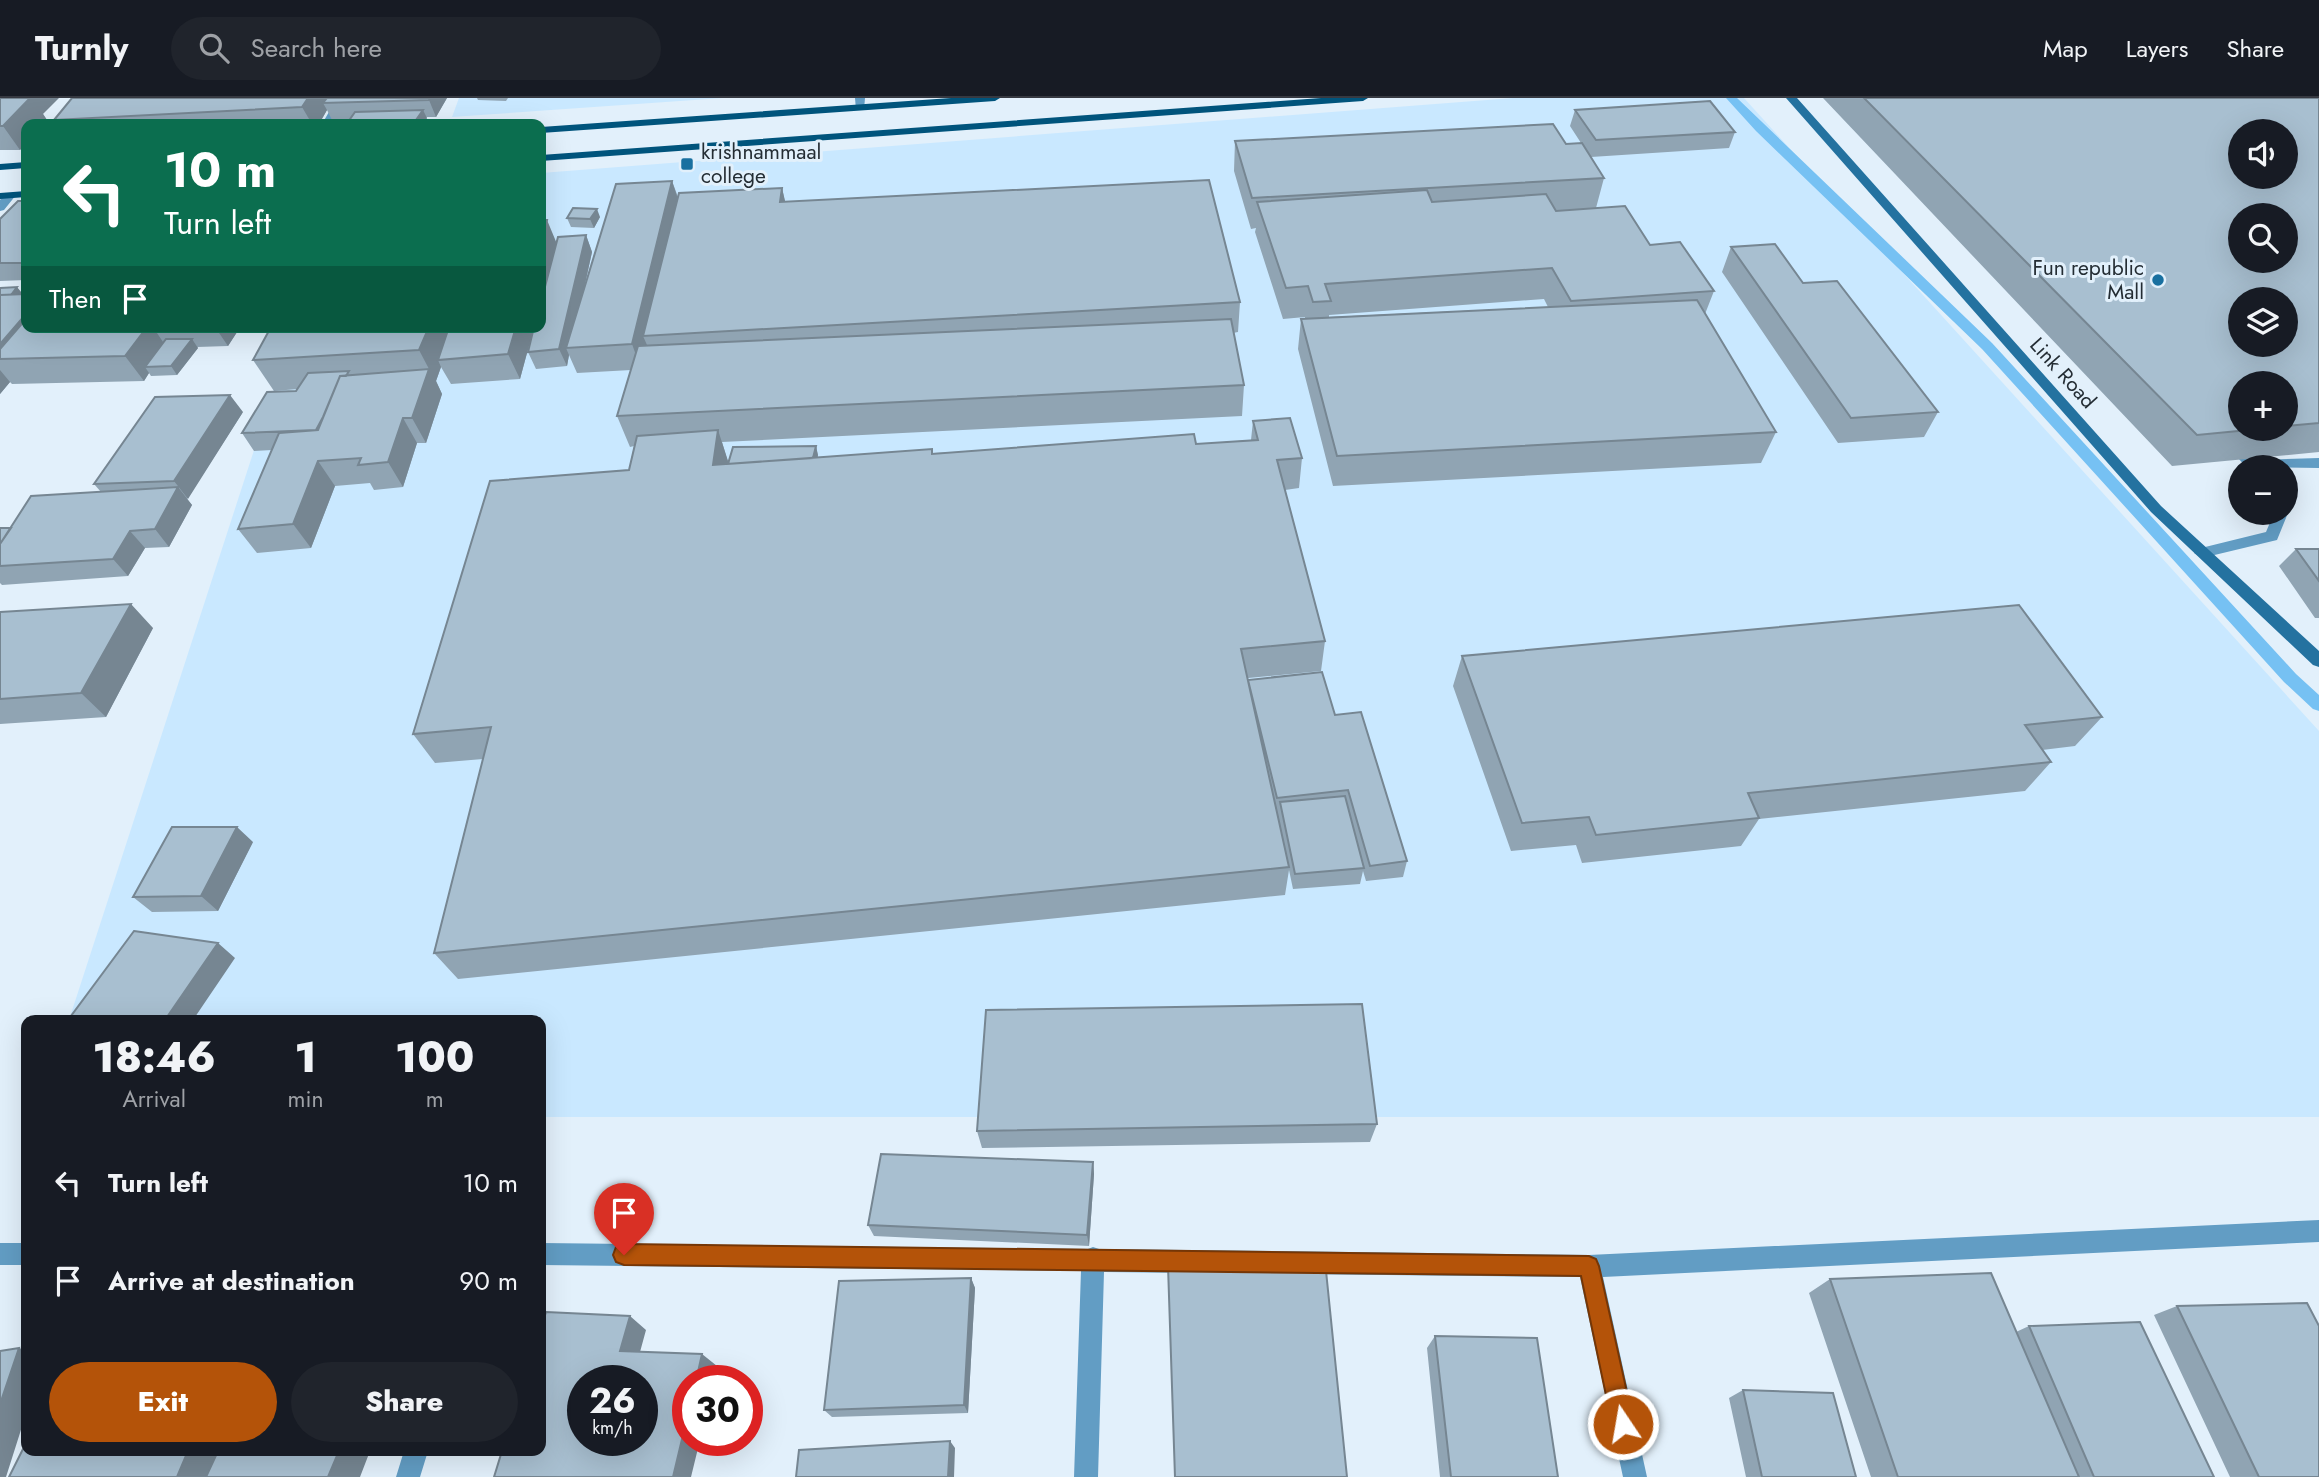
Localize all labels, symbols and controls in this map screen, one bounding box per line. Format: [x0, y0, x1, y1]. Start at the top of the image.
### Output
search box [171, 17, 661, 80]
text: Turnly [35, 25, 129, 72]
icon: search [195, 29, 233, 67]
text: Search here [251, 29, 382, 67]
text: Map [2043, 31, 2088, 66]
text: Layers [2126, 31, 2188, 66]
text: Share [2226, 31, 2284, 66]
map controls [2228, 119, 2298, 525]
button: sound [2228, 119, 2298, 189]
text: 10 m [164, 135, 276, 205]
place label: krishnammaal college [701, 137, 821, 191]
icon: left [49, 147, 140, 238]
marker: krishnammaal college [679, 156, 695, 172]
text: Turn left [164, 200, 271, 246]
button: search [2228, 203, 2298, 273]
place label: Fun republic Mall [2033, 253, 2144, 307]
marker: Fun republic Mall [2150, 272, 2166, 288]
text: Then [49, 280, 102, 318]
icon: arrive [116, 280, 154, 318]
button: layers [2228, 287, 2298, 357]
street label: Link Road [2023, 331, 2103, 415]
button: + [2228, 371, 2298, 441]
button: − [2228, 455, 2298, 525]
text: 18:46 [93, 1027, 216, 1088]
text: 1 [294, 1027, 317, 1088]
text: 100 [395, 1027, 474, 1088]
text: Arrival [123, 1082, 186, 1116]
text: min [287, 1082, 323, 1116]
text: m [426, 1082, 444, 1116]
icon: left [49, 1164, 87, 1202]
text: Turn left [108, 1164, 208, 1202]
text: 10 m [463, 1164, 518, 1202]
pin [594, 1183, 654, 1255]
icon: arrive [605, 1194, 643, 1232]
icon: arrive [49, 1262, 87, 1300]
text: Arrive at destination [108, 1262, 355, 1300]
text: 90 m [459, 1262, 518, 1300]
button: Exit [49, 1362, 277, 1442]
button: Share [291, 1362, 518, 1442]
speed limit sign: 30 [672, 1365, 763, 1456]
text: 26 [589, 1376, 636, 1426]
position arrow [1586, 1387, 1660, 1461]
text: km/h [592, 1415, 633, 1441]

